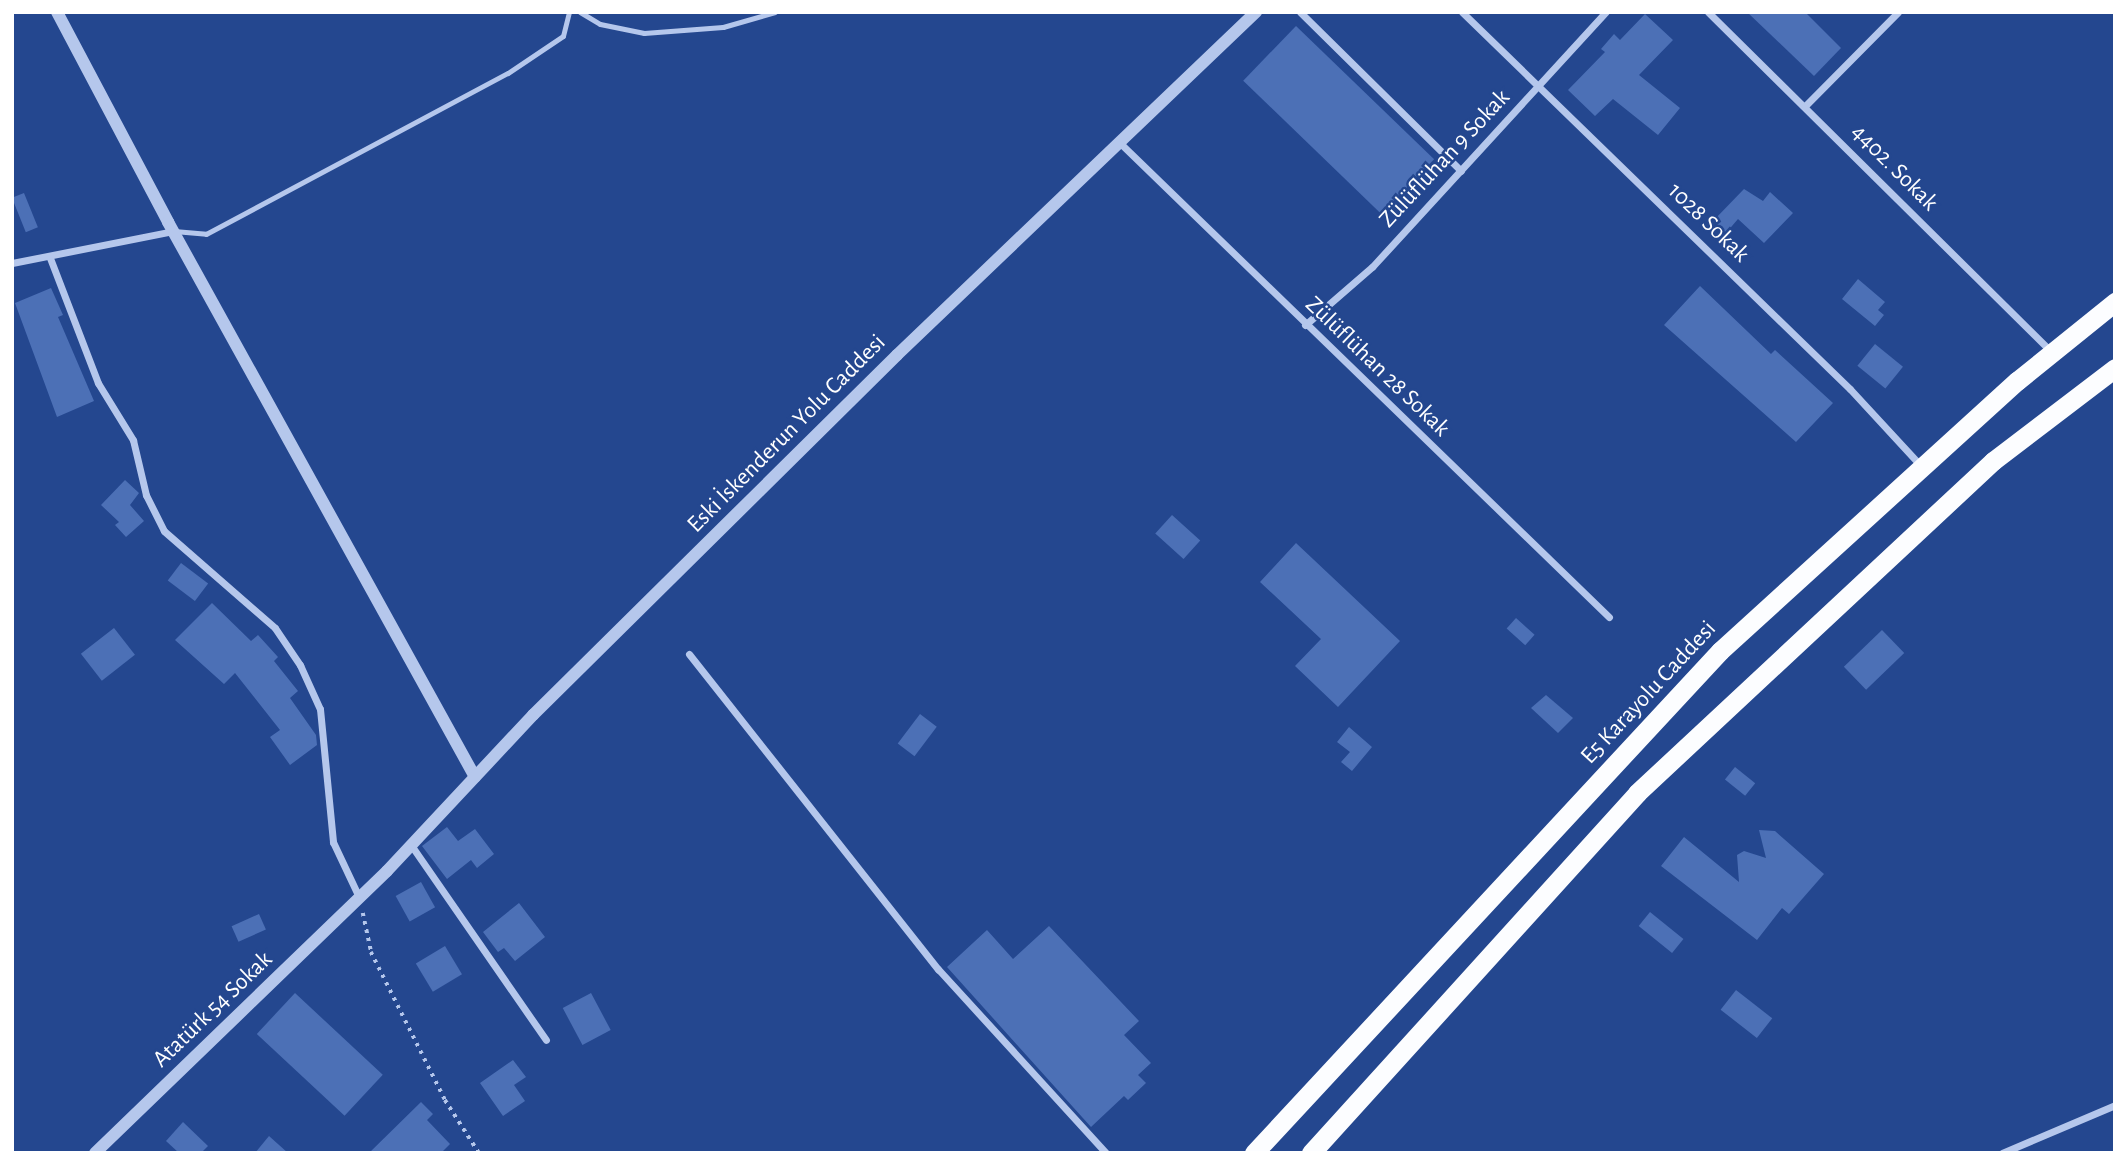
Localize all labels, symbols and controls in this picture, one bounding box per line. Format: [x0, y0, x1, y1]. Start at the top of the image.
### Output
street label: Zülüflühan 9 Sokak [1374, 84, 1516, 234]
street label: 4402. Sokak [1844, 118, 1944, 218]
street label: 1028 Sokak [1661, 177, 1755, 269]
street label: Zülüflühan 28 Sokak [1299, 291, 1455, 443]
street label: Eski İskenderun Yolu Caddesi [682, 329, 892, 539]
street label: E5 Karayolu Caddesi [1575, 615, 1723, 771]
street label: Atatürk 54 Sokak [147, 946, 279, 1074]

